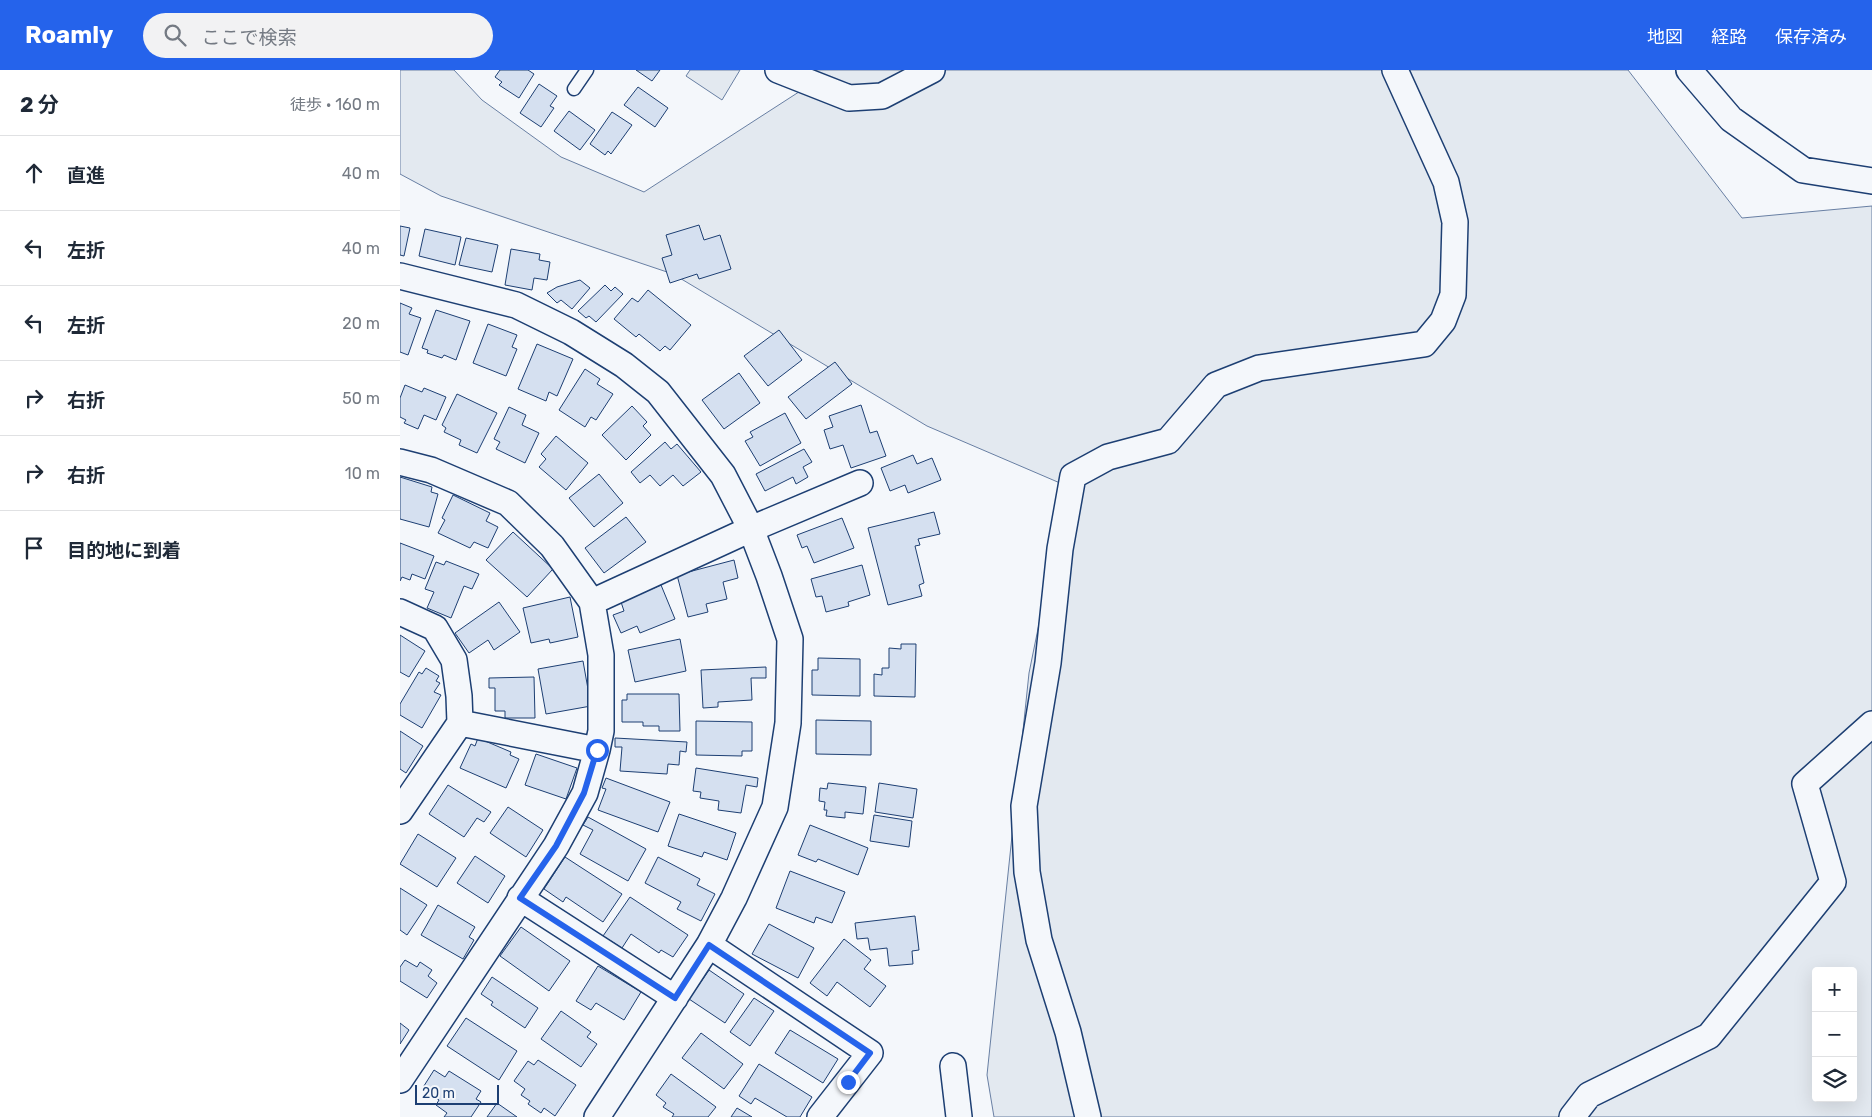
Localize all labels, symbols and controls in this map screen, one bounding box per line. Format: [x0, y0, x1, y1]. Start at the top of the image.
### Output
search box [143, 13, 493, 58]
text: Roamly [25, 21, 113, 49]
icon: search [161, 21, 189, 49]
text: ここで検索 [201, 26, 296, 49]
text: 地図 [1647, 26, 1683, 48]
text: 経路 [1711, 26, 1747, 48]
text: 保存済み [1775, 26, 1847, 48]
text: 2 分 [20, 92, 59, 117]
text: 徒歩 · 160 m [290, 95, 380, 114]
icon: ahead [20, 159, 48, 187]
text: 直進 [67, 164, 105, 187]
text: 40 m [342, 164, 380, 183]
icon: left [20, 234, 48, 262]
text: 左折 [67, 239, 105, 262]
text: 40 m [342, 239, 380, 258]
icon: left [20, 309, 48, 337]
text: 左折 [67, 314, 105, 337]
text: 20 m [342, 314, 380, 333]
icon: right [20, 384, 48, 412]
text: 右折 [67, 389, 105, 412]
text: 50 m [342, 389, 380, 408]
icon: right [20, 459, 48, 487]
text: 右折 [67, 464, 105, 487]
text: 10 m [345, 464, 380, 483]
icon: arrive [20, 534, 48, 562]
text: 目的地に到着 [67, 539, 181, 562]
route start [586, 739, 609, 762]
map controls [1812, 967, 1857, 1102]
button: + [1812, 967, 1857, 1012]
button: − [1812, 1012, 1857, 1057]
button: layers [1812, 1057, 1857, 1102]
route end [837, 1071, 860, 1094]
scale bar [415, 1082, 499, 1105]
text: 20 m [422, 1085, 455, 1102]

